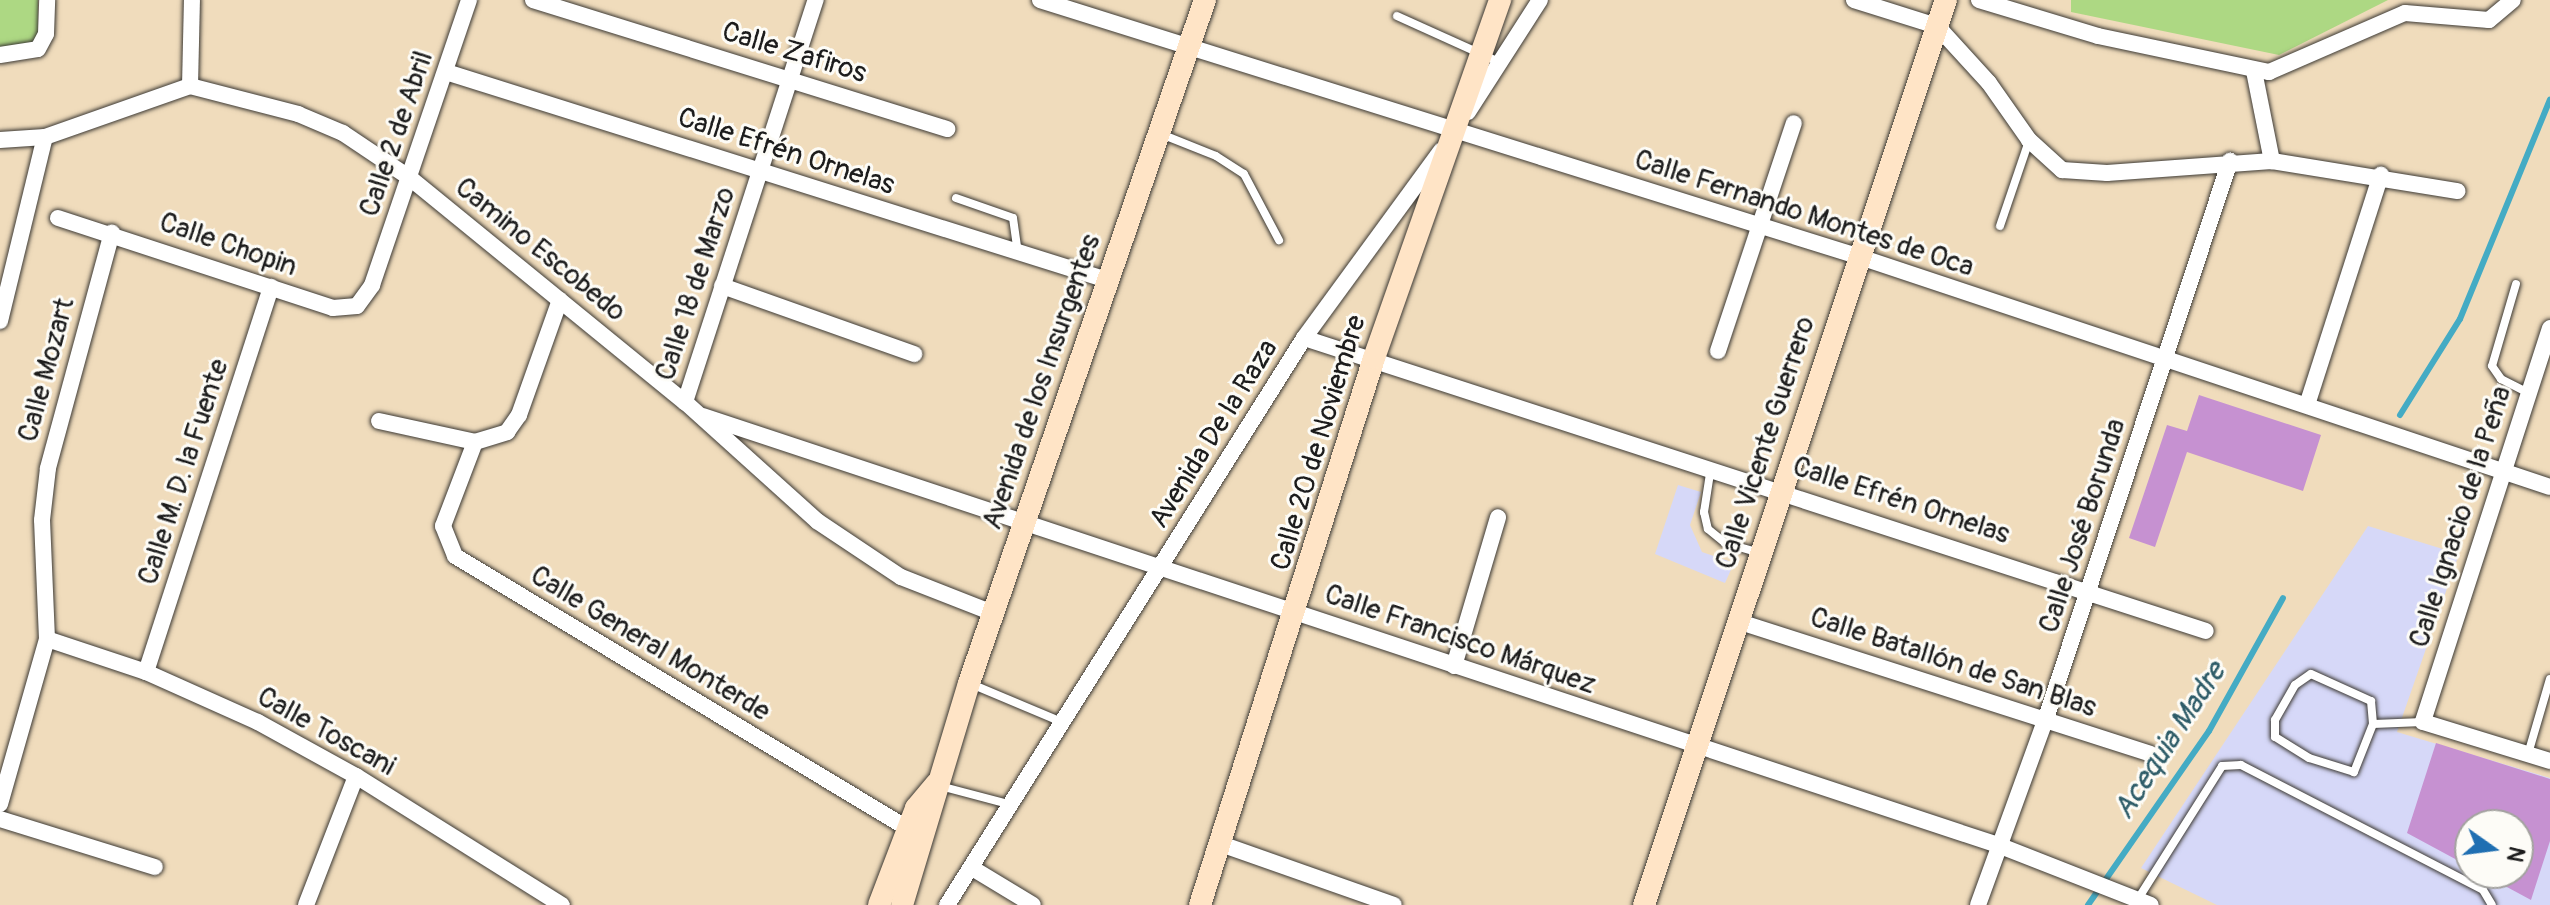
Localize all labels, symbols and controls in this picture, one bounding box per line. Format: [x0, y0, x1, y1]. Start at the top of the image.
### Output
street label: Calle Zafiros [718, 15, 870, 91]
street label: Calle 2 de Abril [353, 47, 441, 221]
street label: Calle Efrén Ornelas [673, 101, 899, 203]
street label: Calle Fernando Montes de Oca [1630, 143, 1978, 285]
street label: Camino Escobedo [448, 171, 632, 329]
street label: Calle 18 de Marzo [649, 183, 743, 385]
street label: Calle Chopin [155, 206, 301, 284]
street label: Avenida de los Insurgentes [976, 230, 1108, 534]
street label: Calle Mozart [12, 294, 82, 446]
street label: Calle 20 de Noviembre [1264, 311, 1374, 575]
street label: Calle Vicente Guerrero [1709, 312, 1823, 574]
street label: Avenida De la Raza [1143, 333, 1285, 535]
street label: Calle M. D. la Fuente [132, 355, 236, 589]
street label: Calle Ignacio de la Peña [2403, 382, 2519, 652]
street label: Calle José Borunda [2033, 415, 2133, 637]
street label: Calle Efrén Ornelas [1788, 450, 2014, 552]
street label: Calle General Monterde [524, 559, 776, 729]
street label: Calle Francisco Márquez [1320, 578, 1600, 702]
street label: Calle Batallón de San Blas [1806, 601, 2100, 725]
water label: Acequia Madre [2106, 656, 2234, 826]
street label: Calle Toscani [251, 680, 401, 784]
north arrow [2454, 809, 2534, 889]
text: N [2500, 844, 2531, 865]

